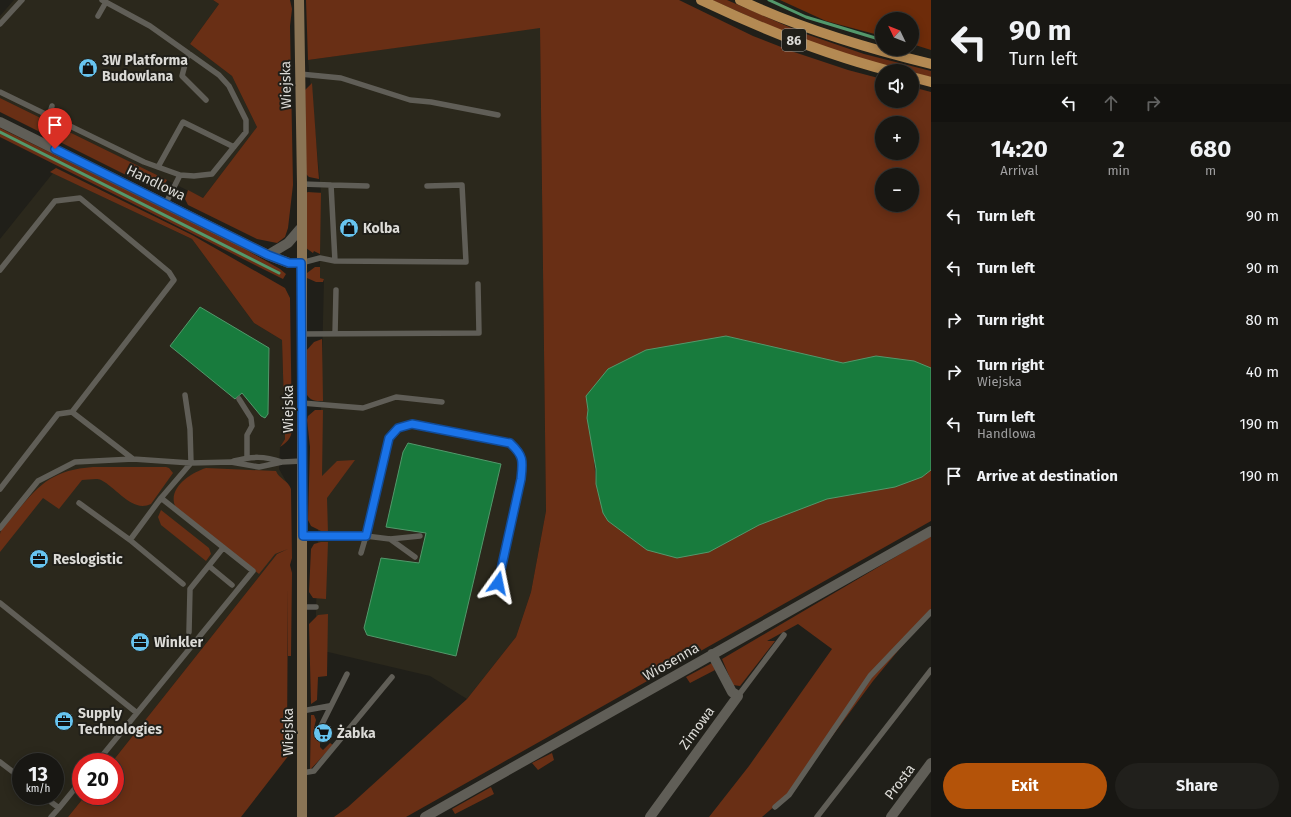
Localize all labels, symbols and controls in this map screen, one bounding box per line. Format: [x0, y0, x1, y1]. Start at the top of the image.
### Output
north arrow [875, 12, 919, 56]
map controls [875, 12, 919, 212]
text: 90 m [1009, 14, 1071, 47]
icon: left [943, 16, 995, 68]
road number: 86 [782, 29, 806, 51]
text: Turn left [1009, 48, 1078, 70]
place label: 3W Platforma Budowlana [101, 52, 188, 85]
shop icon: 3W Platforma Budowlana [77, 57, 99, 79]
street label: Wiejska [277, 61, 295, 109]
button: sound [875, 64, 919, 108]
icon: left [1058, 92, 1080, 114]
icon: ahead [1100, 92, 1122, 114]
icon: right [1142, 92, 1164, 114]
pin [38, 108, 72, 149]
icon: arrive [44, 114, 66, 136]
button: + [875, 116, 919, 160]
text: 14:20 [991, 135, 1048, 163]
text: 2 [1112, 135, 1125, 163]
text: 680 [1190, 135, 1231, 163]
street label: Handlowa [124, 161, 188, 205]
text: Arrival [1000, 163, 1038, 178]
text: min [1107, 163, 1130, 178]
text: m [1205, 163, 1216, 178]
button: − [875, 168, 919, 212]
icon: left [943, 205, 965, 227]
text: Turn left [977, 207, 1035, 225]
text: 90 m [1246, 207, 1279, 225]
shop icon: Kolba [338, 217, 360, 239]
place label: Kolba [363, 220, 400, 237]
icon: left [943, 257, 965, 279]
text: Turn left [977, 259, 1035, 277]
text: 90 m [1246, 259, 1279, 277]
icon: right [943, 309, 965, 331]
text: Turn right [977, 311, 1044, 329]
text: 80 m [1246, 311, 1279, 329]
text: Turn right [977, 356, 1044, 374]
icon: right [943, 361, 965, 383]
text: 40 m [1246, 363, 1279, 381]
text: Wiejska [977, 374, 1022, 389]
street label: Wiejska [280, 385, 297, 433]
text: Turn left [977, 408, 1035, 426]
icon: left [943, 413, 965, 435]
text: 190 m [1239, 415, 1279, 433]
text: Handlowa [977, 426, 1036, 441]
icon: arrive [943, 465, 965, 487]
text: Arrive at destination [977, 467, 1118, 485]
text: 190 m [1239, 467, 1279, 485]
office icon: Reslogistic [28, 548, 50, 570]
place label: Reslogistic [53, 551, 123, 568]
position arrow [477, 562, 519, 604]
office icon: Winkler [129, 631, 151, 653]
place label: Winkler [154, 634, 203, 651]
street label: Wiosenna [640, 639, 702, 685]
street label: Zimowa [676, 703, 718, 753]
place label: Supply Technologies [78, 705, 162, 738]
street label: Wiejska [280, 708, 297, 756]
office icon: Supply Technologies [53, 710, 75, 732]
supermarket icon: Żabka [312, 722, 334, 744]
place label: Żabka [337, 724, 376, 742]
speed limit sign: 20 [72, 753, 124, 805]
street label: Prosta [881, 761, 919, 803]
text: 13 [28, 762, 48, 786]
button: Exit [943, 763, 1107, 809]
button: Share [1115, 763, 1279, 809]
text: km/h [26, 783, 50, 795]

